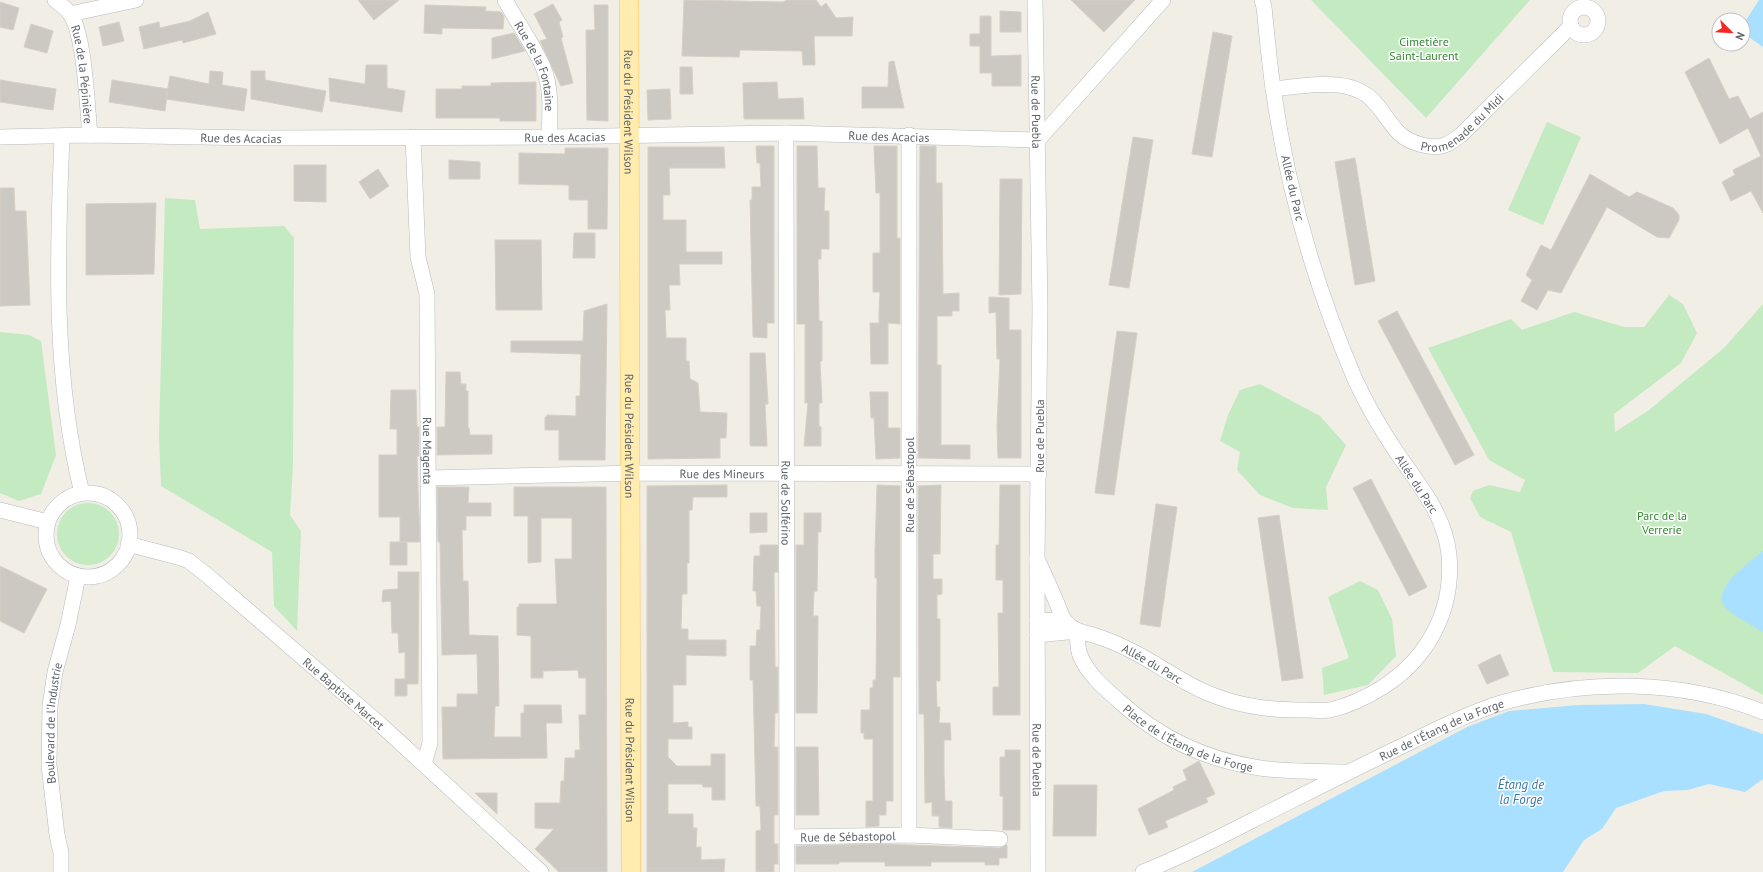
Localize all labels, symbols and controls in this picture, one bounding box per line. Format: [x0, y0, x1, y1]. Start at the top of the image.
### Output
north arrow [1711, 12, 1751, 52]
street label: Rue de la Fontaine [512, 18, 557, 111]
street label: Rue de la Pépinière [68, 23, 96, 124]
text: N [1732, 30, 1748, 42]
park label: Cimetière Saint-Laurent [1389, 34, 1459, 63]
street label: Rue du Président Wilson [622, 50, 637, 174]
street label: Rue de Puebla [1029, 75, 1045, 149]
street label: Promenade du Midi [1420, 90, 1506, 154]
street label: Rue des Acacias [848, 127, 930, 144]
street label: Rue des Acacias [200, 129, 282, 146]
street label: Rue des Acacias [524, 129, 606, 145]
street label: Allée du Parc [1278, 154, 1308, 223]
street label: Rue du Président Wilson [622, 374, 638, 498]
street label: Rue de Puebla [1032, 399, 1047, 473]
street label: Rue Magenta [420, 417, 436, 485]
street label: Rue de Sébastopol [902, 437, 917, 533]
street label: Allée du Parc [1392, 452, 1442, 517]
street label: Rue de Solférino [779, 460, 794, 546]
street label: Rue des Mineurs [680, 466, 764, 481]
park label: Parc de la Verrerie [1637, 508, 1687, 537]
street label: Allée du Parc [1120, 640, 1186, 687]
street label: Rue Baptiste Marcet [300, 654, 388, 732]
street label: Boulevard de l'Industrie [41, 660, 65, 785]
street label: Rue de l'Étang de la Forge [1376, 695, 1506, 764]
street label: Rue du Président Wilson [623, 698, 638, 822]
street label: Place de l'Étang de la Forge [1120, 701, 1254, 774]
street label: Rue de Puebla [1030, 723, 1045, 797]
water label: Étang de la Forge [1498, 776, 1544, 808]
street label: Rue de Sébastopol [800, 828, 896, 844]

